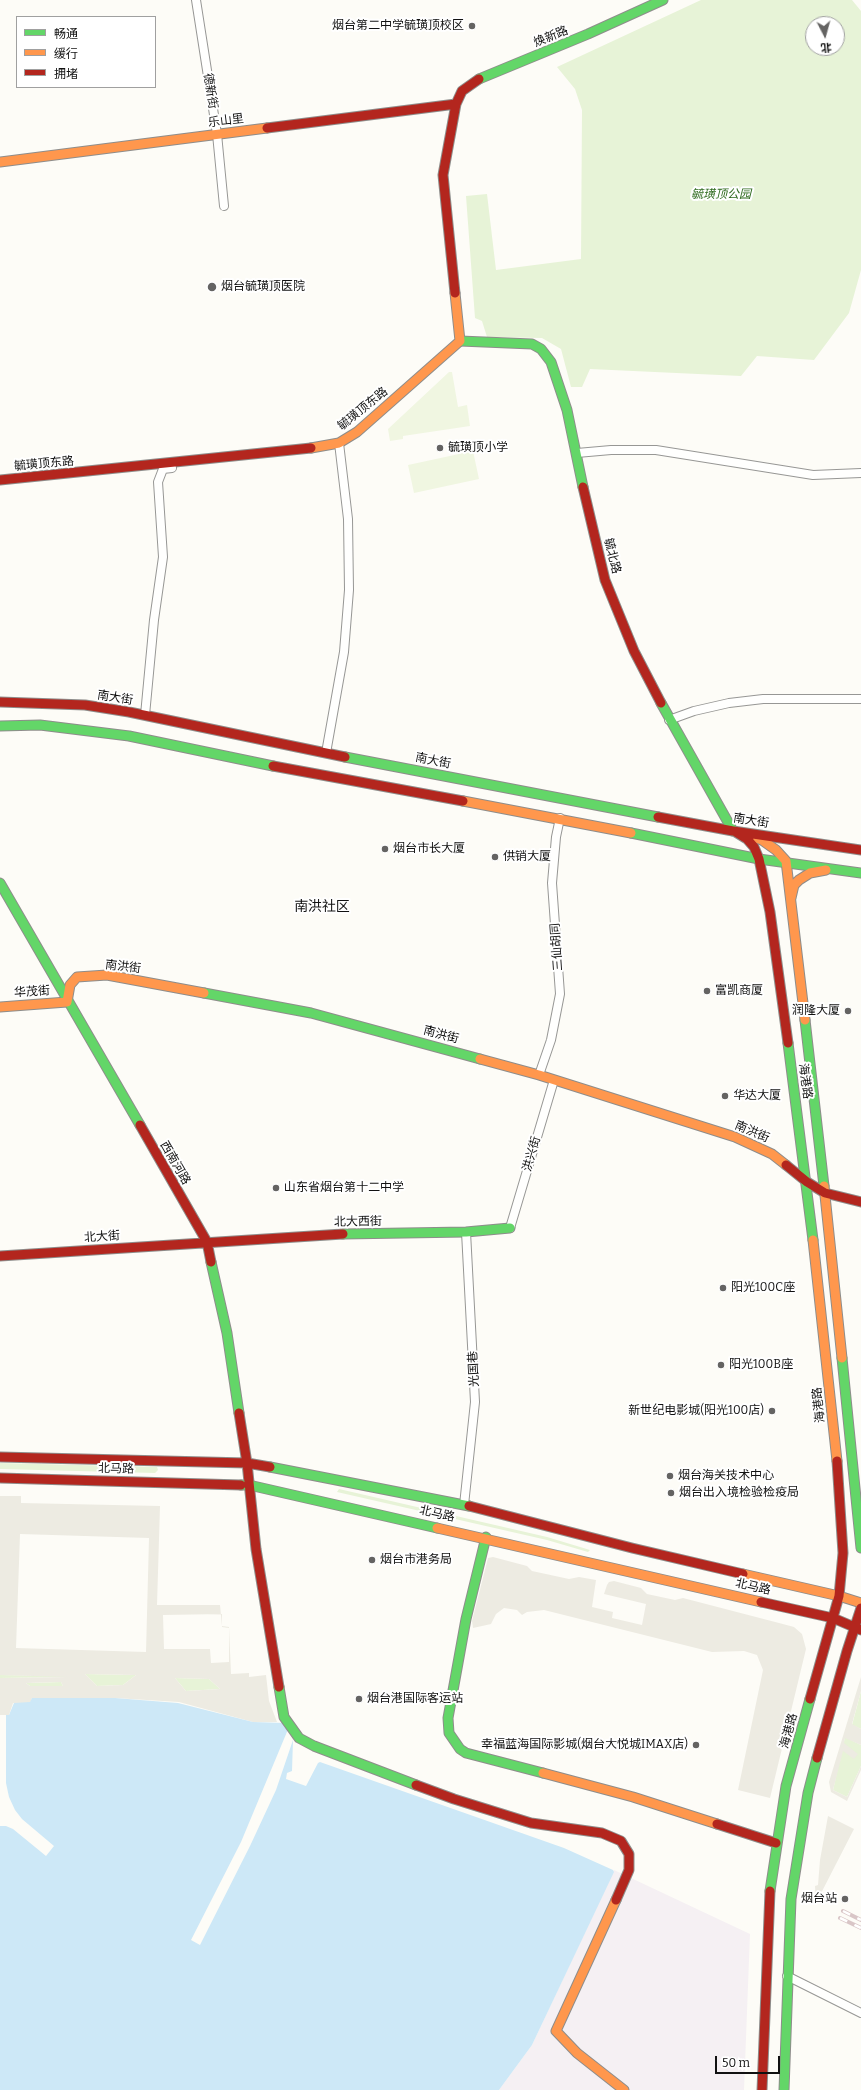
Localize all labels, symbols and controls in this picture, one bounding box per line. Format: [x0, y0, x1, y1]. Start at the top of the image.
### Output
legend [16, 16, 156, 88]
north arrow [805, 16, 845, 56]
place label: 烟台第二中学毓璜顶校区 [332, 19, 464, 33]
marker: 烟台第二中学毓璜顶校区 [467, 21, 477, 31]
street label: 焕新路 [532, 24, 570, 50]
text: 畅通 [54, 27, 78, 41]
text: 北 [820, 40, 832, 54]
text: 缓行 [54, 47, 78, 61]
text: 拥堵 [54, 67, 78, 81]
street label: 德新街 [200, 72, 220, 110]
street label: 乐山里 [207, 112, 245, 130]
park label: 毓璜顶公园 [691, 188, 751, 202]
place label: 烟台毓璜顶医院 [221, 280, 305, 294]
marker: 烟台毓璜顶医院 [206, 281, 218, 293]
street label: 毓璜顶东路 [335, 385, 391, 433]
place label: 毓璜顶小学 [448, 441, 508, 455]
marker: 毓璜顶小学 [435, 443, 445, 453]
street label: 毓璜顶东路 [13, 454, 75, 474]
street label: 毓北路 [601, 537, 623, 575]
street label: 南大街 [96, 688, 134, 708]
street label: 南大街 [414, 750, 452, 772]
street label: 南大街 [732, 811, 770, 831]
place label: 烟台市长大厦 [393, 842, 465, 856]
marker: 烟台市长大厦 [380, 844, 390, 854]
place label: 供销大厦 [503, 850, 551, 864]
marker: 供销大厦 [490, 852, 500, 862]
district label: 南洪社区 [294, 899, 350, 915]
street label: 三仙胡同 [548, 923, 566, 971]
street label: 南洪街 [104, 958, 142, 976]
street label: 华茂街 [14, 984, 50, 1000]
place label: 富凯商厦 [715, 984, 763, 998]
marker: 富凯商厦 [702, 986, 712, 996]
place label: 润隆大厦 [792, 1004, 840, 1018]
marker: 润隆大厦 [843, 1006, 853, 1016]
street label: 南洪街 [422, 1023, 460, 1047]
street label: 海港路 [795, 1062, 815, 1100]
place label: 华达大厦 [733, 1089, 781, 1103]
marker: 华达大厦 [720, 1091, 730, 1101]
street label: 南洪街 [733, 1118, 771, 1146]
street label: 洪兴街 [520, 1135, 544, 1173]
street label: 西南河路 [157, 1139, 193, 1187]
place label: 山东省烟台第十二中学 [284, 1181, 404, 1195]
marker: 山东省烟台第十二中学 [271, 1183, 281, 1193]
street label: 北大西街 [334, 1214, 382, 1230]
street label: 北大街 [84, 1229, 120, 1245]
place label: 阳光100C座 [731, 1281, 795, 1295]
marker: 阳光100C座 [718, 1283, 728, 1293]
street label: 光国巷 [466, 1351, 482, 1387]
place label: 阳光100B座 [729, 1358, 793, 1372]
marker: 阳光100B座 [716, 1360, 726, 1370]
street label: 海港路 [810, 1386, 828, 1424]
place label: 新世纪电影城(阳光100店) [628, 1404, 764, 1418]
marker: 新世纪电影城(阳光100店) [767, 1406, 777, 1416]
street label: 北马路 [98, 1461, 134, 1477]
place label: 烟台海关技术中心 [678, 1469, 774, 1483]
marker: 烟台海关技术中心 [665, 1471, 675, 1481]
place label: 烟台出入境检验检疫局 [679, 1486, 799, 1500]
marker: 烟台出入境检验检疫局 [666, 1488, 676, 1498]
street label: 北马路 [418, 1503, 456, 1525]
place label: 烟台市港务局 [380, 1553, 452, 1567]
marker: 烟台市港务局 [367, 1555, 377, 1565]
street label: 北马路 [734, 1576, 772, 1598]
place label: 烟台港国际客运站 [367, 1692, 463, 1706]
marker: 烟台港国际客运站 [354, 1694, 364, 1704]
street label: 海港路 [777, 1712, 801, 1750]
place label: 幸福蓝海国际影城(烟台大悦城IMAX店) [481, 1738, 688, 1752]
marker: 幸福蓝海国际影城(烟台大悦城IMAX店) [691, 1740, 701, 1750]
place label: 烟台站 [801, 1892, 837, 1906]
marker: 烟台站 [840, 1894, 850, 1904]
scale bar [717, 2048, 782, 2074]
text: 50 m [722, 2056, 750, 2070]

